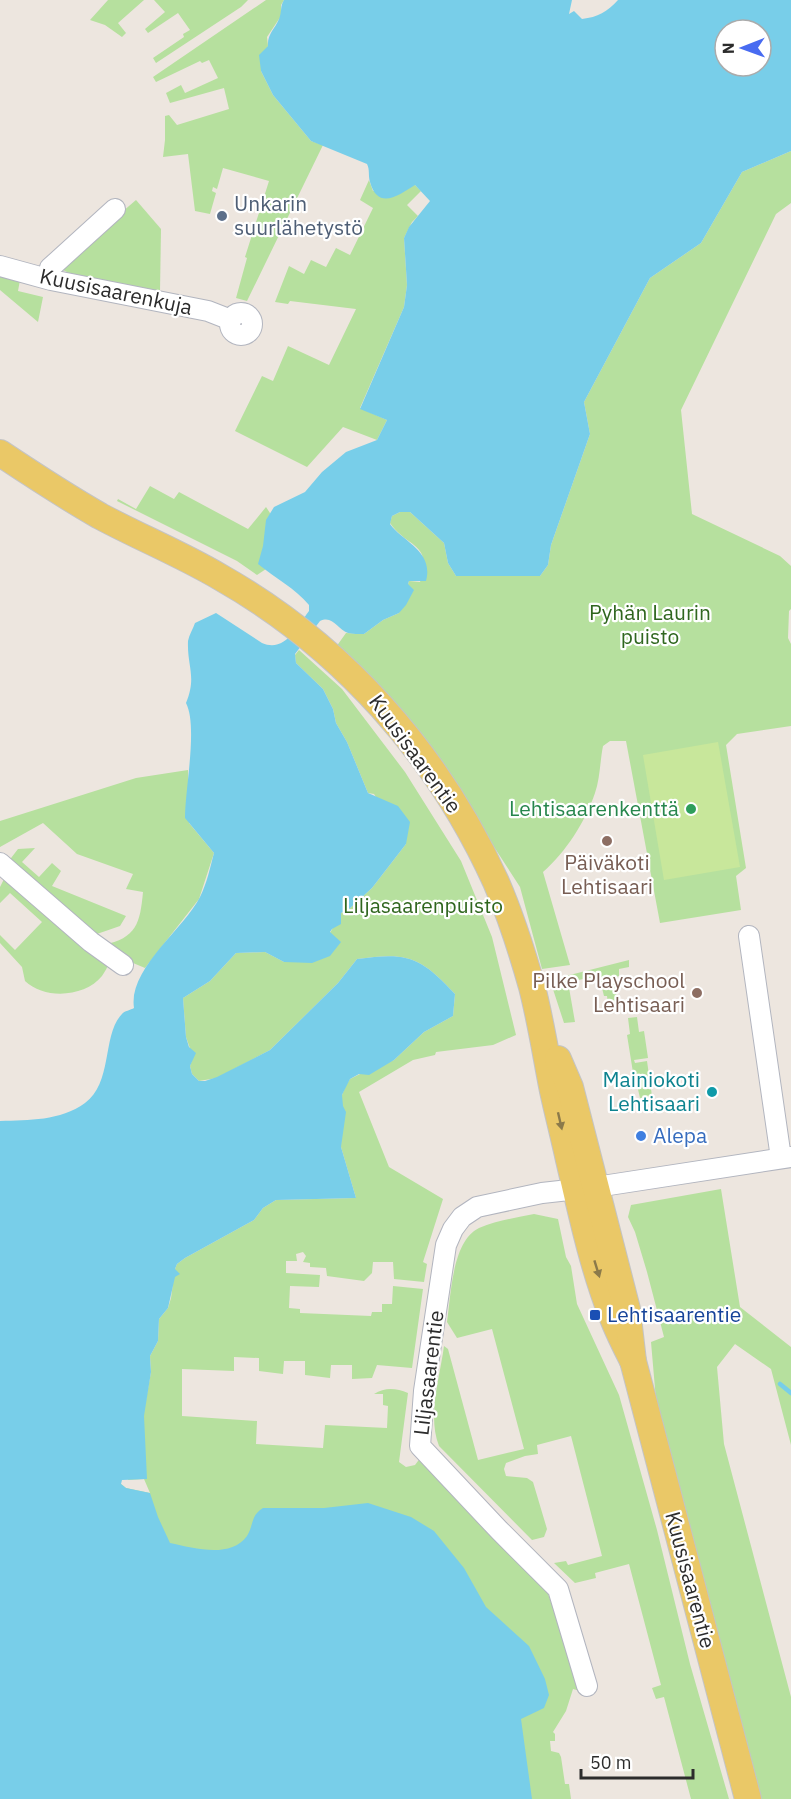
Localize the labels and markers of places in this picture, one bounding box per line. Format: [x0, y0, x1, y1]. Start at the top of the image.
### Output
place label: Unkarin suurlähetystö [234, 189, 363, 241]
marker: Unkarin suurlähetystö [215, 209, 229, 223]
place label: Lehtisaarenkenttä [509, 794, 679, 822]
marker: Lehtisaarenkenttä [684, 802, 698, 816]
marker: Päiväkoti Lehtisaari [600, 834, 614, 848]
place label: Päiväkoti Lehtisaari [561, 848, 653, 900]
place label: Pilke Playschool Lehtisaari [532, 966, 685, 1018]
marker: Pilke Playschool Lehtisaari [690, 986, 704, 1000]
place label: Mainiokoti Lehtisaari [602, 1065, 700, 1117]
marker: Mainiokoti Lehtisaari [705, 1085, 719, 1099]
place label: Alepa [653, 1121, 707, 1149]
marker: Alepa [634, 1129, 648, 1143]
place label: Lehtisaarentie [607, 1300, 741, 1328]
marker: Lehtisaarentie [588, 1308, 602, 1322]

